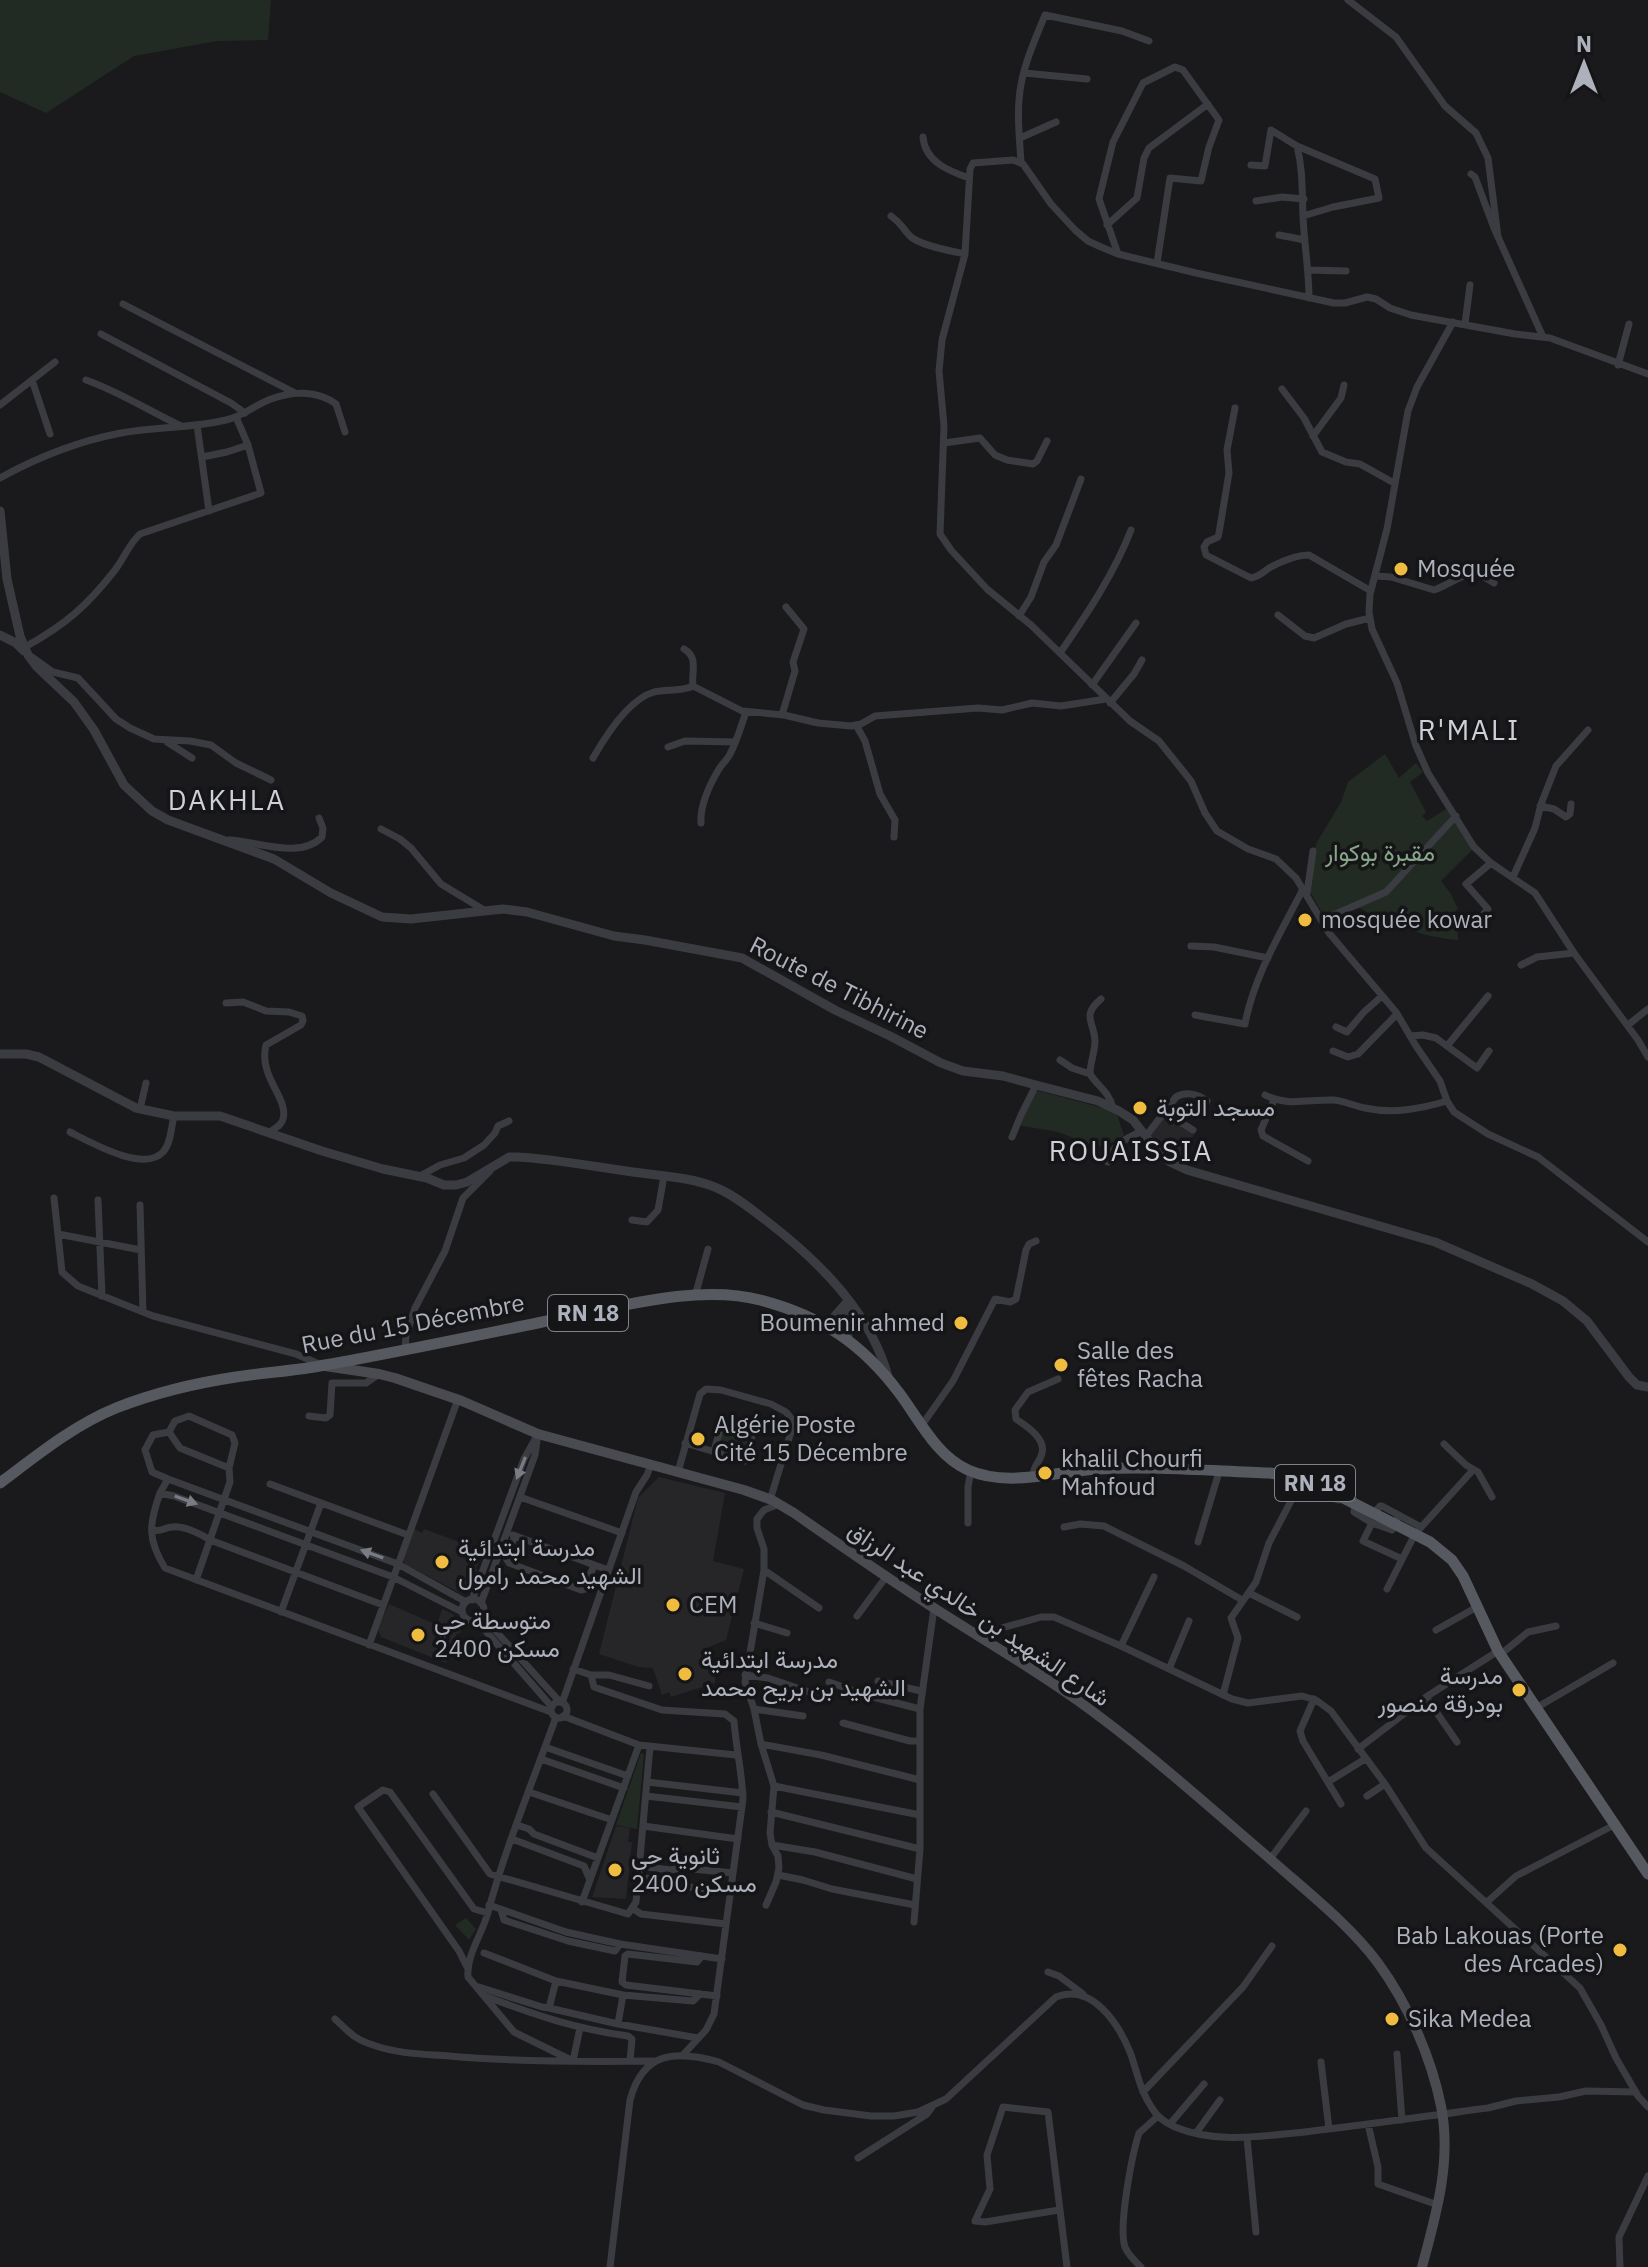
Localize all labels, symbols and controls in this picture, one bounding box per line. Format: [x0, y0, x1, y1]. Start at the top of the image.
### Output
north arrow [1544, 24, 1624, 104]
text: N [1576, 29, 1592, 58]
place label: Mosquée [1417, 552, 1516, 584]
marker: Mosquée [1392, 560, 1410, 578]
district label: R'MALI [1418, 711, 1520, 748]
district label: DAKHLA [168, 781, 286, 818]
park label: مقبرة بوكوار [1324, 836, 1435, 868]
place label: mosquée kowar [1321, 903, 1492, 935]
marker: mosquée kowar [1296, 911, 1314, 929]
street label: Route de Tibhirine [744, 928, 934, 1046]
place label: مسجد التوبة [1156, 1091, 1275, 1123]
marker: مسجد التوبة [1131, 1099, 1149, 1117]
district label: ROUAISSIA [1049, 1132, 1213, 1169]
street label: Rue du 15 Décembre [299, 1286, 527, 1360]
road number: RN 18 [548, 1295, 628, 1331]
place label: Boumenir ahmed [760, 1306, 945, 1338]
marker: Boumenir ahmed [952, 1314, 970, 1332]
place label: Salle des fêtes Racha [1077, 1334, 1203, 1394]
marker: Salle des fêtes Racha [1052, 1356, 1070, 1374]
place label: Algérie Poste Cité 15 Décembre [714, 1408, 908, 1468]
marker: Algérie Poste Cité 15 Décembre [689, 1430, 707, 1448]
place label: khalil Chourfi Mahfoud [1061, 1442, 1203, 1502]
one-way arrow [514, 1456, 527, 1480]
marker: khalil Chourfi Mahfoud [1036, 1464, 1054, 1482]
road number: RN 18 [1275, 1465, 1355, 1501]
one-way arrow [174, 1494, 198, 1507]
street label: شارع الشهيد بن خالدي عبد الرزاق [840, 1513, 1117, 1716]
place label: مدرسة ابتدائية الشهيد محمد رامول [458, 1531, 642, 1591]
one-way arrow [359, 1548, 383, 1560]
marker: مدرسة ابتدائية الشهيد محمد رامول [433, 1553, 451, 1571]
place label: CEM [689, 1588, 737, 1620]
marker: CEM [664, 1596, 682, 1614]
place label: متوسطة حي 2400 مسكن [434, 1604, 560, 1664]
marker: متوسطة حي 2400 مسكن [409, 1626, 427, 1644]
place label: مدرسة ابتدائية الشهيد بن بريح محمد [701, 1643, 906, 1705]
place label: مدرسة بودرقة منصور [1377, 1659, 1503, 1719]
marker: مدرسة ابتدائية الشهيد بن بريح محمد [676, 1665, 694, 1683]
marker: مدرسة بودرقة منصور [1510, 1681, 1528, 1699]
place label: ثانوية حي 2400 مسكن [631, 1839, 757, 1899]
marker: ثانوية حي 2400 مسكن [606, 1861, 624, 1879]
place label: Bab Lakouas (Porte des Arcades) [1396, 1919, 1604, 1979]
marker: Bab Lakouas (Porte des Arcades) [1611, 1941, 1629, 1959]
place label: Sika Medea [1408, 2002, 1532, 2034]
marker: Sika Medea [1383, 2010, 1401, 2028]

